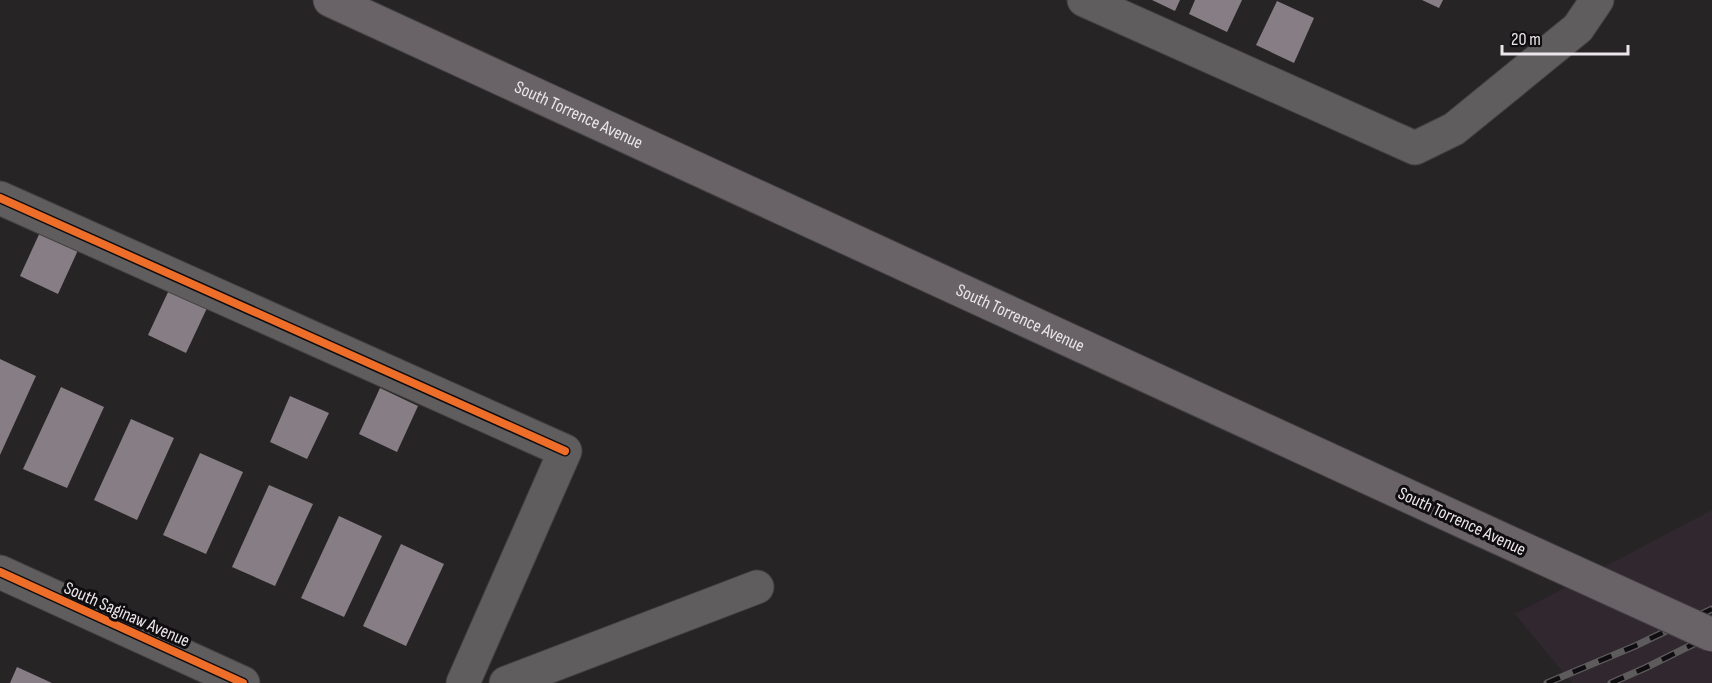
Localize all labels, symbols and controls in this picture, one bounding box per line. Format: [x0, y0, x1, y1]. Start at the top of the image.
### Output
scale bar [1502, 18, 1628, 56]
text: 20 m [1511, 29, 1541, 50]
street label: South Torrence Avenue [511, 76, 646, 154]
street label: South Torrence Avenue [953, 280, 1088, 357]
street label: South Torrence Avenue [1395, 483, 1529, 560]
street label: South Saginaw Avenue [61, 577, 193, 652]

